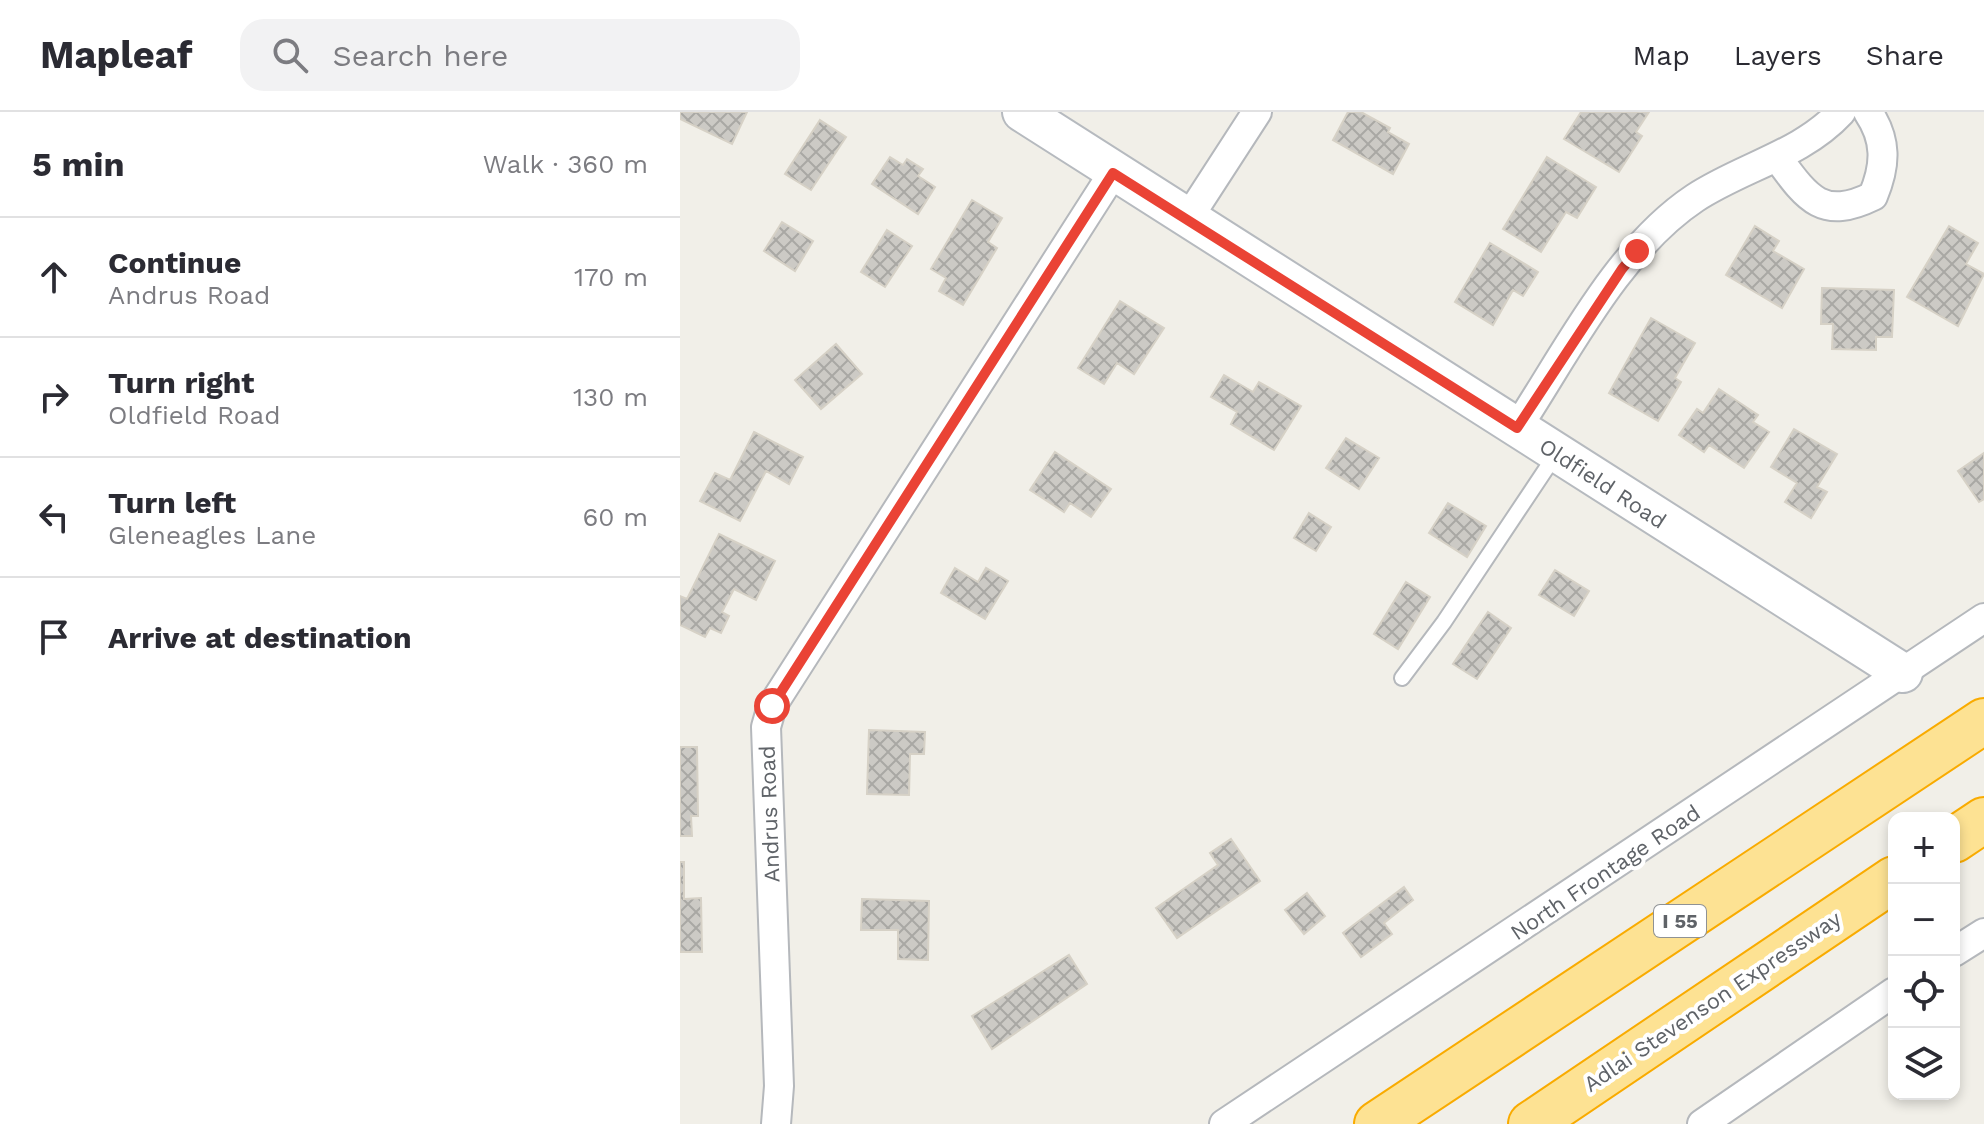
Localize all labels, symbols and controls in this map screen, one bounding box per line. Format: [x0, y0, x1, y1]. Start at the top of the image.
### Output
search box [240, 19, 800, 91]
text: Mapleaf [40, 33, 192, 77]
icon: search [268, 33, 312, 77]
text: Search here [332, 38, 508, 73]
text: Map [1633, 39, 1690, 72]
text: Layers [1734, 39, 1822, 72]
text: Share [1866, 39, 1944, 72]
text: 5 min [32, 144, 125, 184]
text: Walk · 360 m [483, 149, 648, 179]
route end [1619, 233, 1655, 269]
text: Continue [108, 245, 241, 280]
icon: ahead [32, 255, 76, 299]
text: 170 m [574, 262, 648, 292]
text: Andrus Road [108, 280, 270, 310]
text: Turn right [108, 365, 254, 400]
icon: right [32, 375, 76, 419]
text: 130 m [573, 382, 648, 412]
text: Oldfield Road [108, 400, 280, 430]
street label: Oldfield Road [1535, 433, 1671, 534]
text: Turn left [108, 485, 236, 520]
icon: left [32, 495, 76, 539]
text: 60 m [582, 502, 648, 532]
text: Gleneagles Lane [108, 520, 316, 550]
icon: arrive [32, 615, 76, 659]
text: Arrive at destination [108, 620, 412, 655]
route start [754, 688, 790, 724]
street label: Andrus Road [755, 745, 784, 883]
street label: North Frontage Road [1506, 800, 1705, 945]
map controls [1888, 812, 1960, 1100]
button: + [1888, 812, 1960, 884]
button: − [1888, 884, 1960, 956]
street label: Adlai Stevenson Expressway [1579, 905, 1846, 1097]
road number: I 55 [1654, 905, 1706, 937]
button: locate [1888, 956, 1960, 1028]
button: layers [1888, 1028, 1960, 1100]

